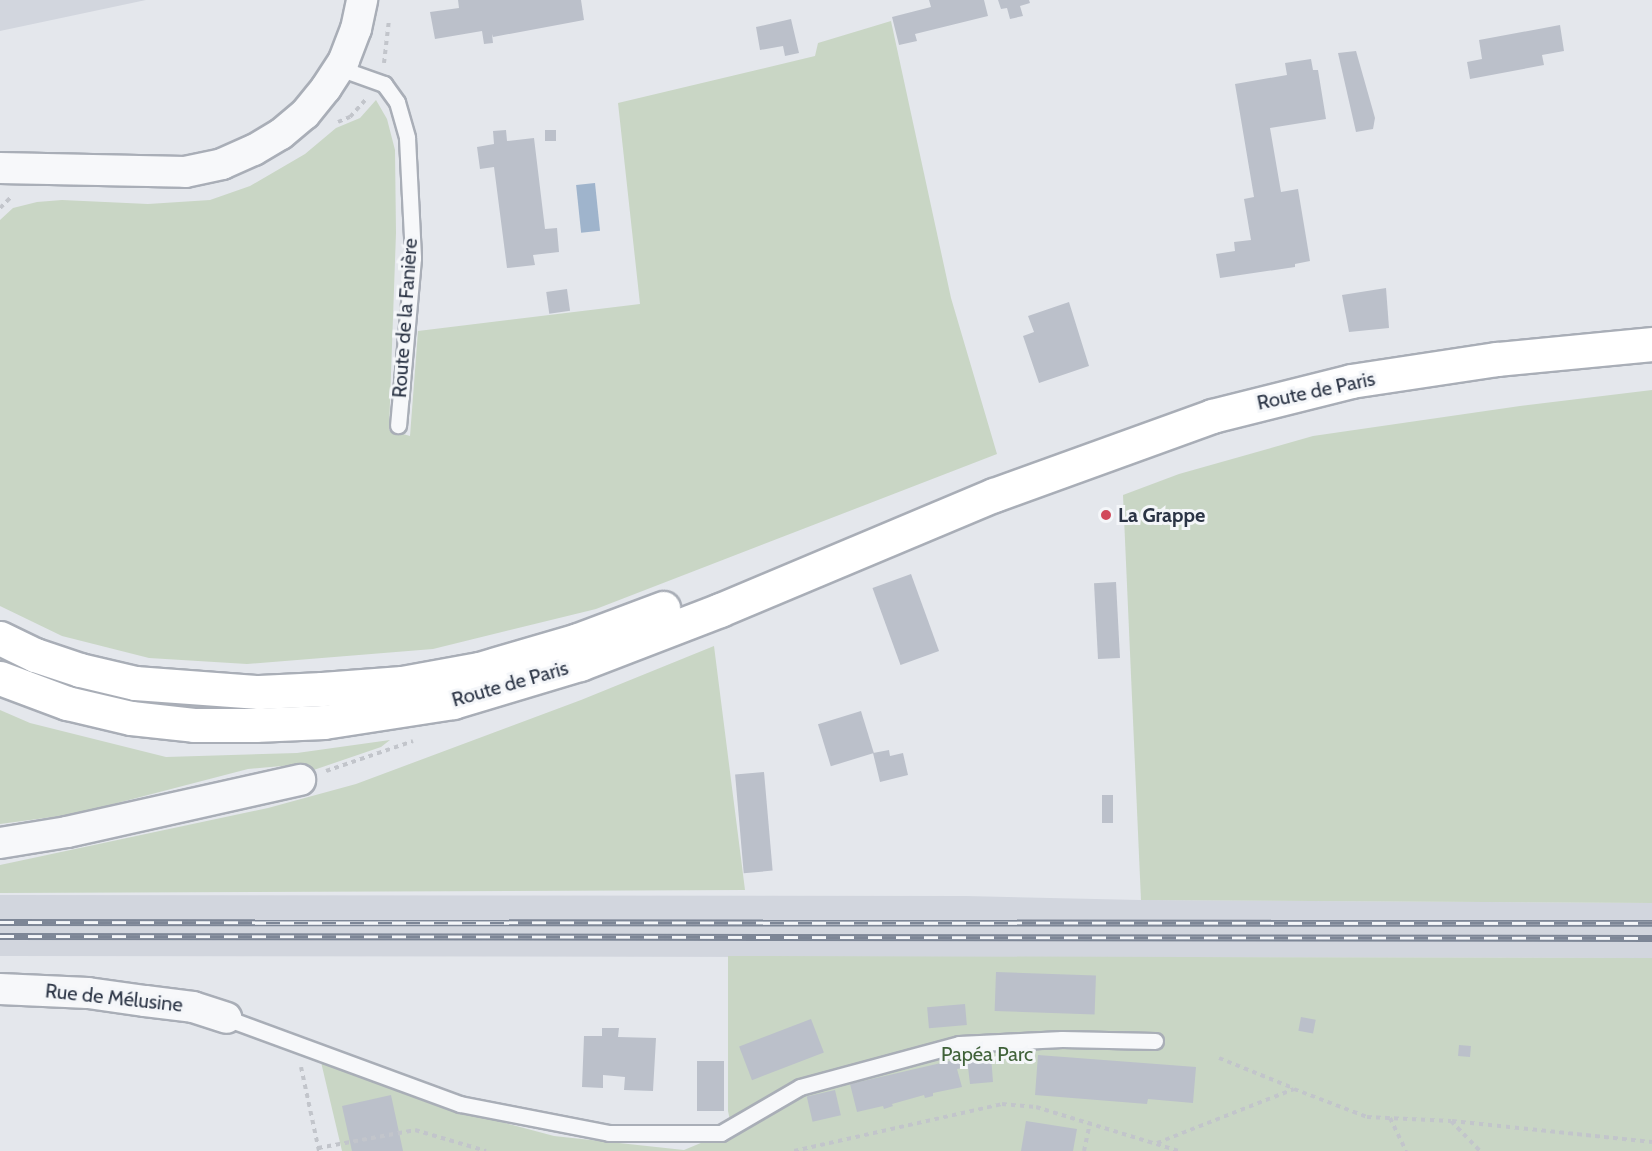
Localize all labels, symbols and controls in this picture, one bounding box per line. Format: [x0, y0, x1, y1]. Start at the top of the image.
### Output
street label: Route de la Fanière [387, 237, 423, 399]
street label: Route de Paris [1255, 367, 1377, 415]
place label: La Grappe [1118, 503, 1205, 527]
marker: La Grappe [1099, 508, 1113, 522]
street label: Route de Paris [449, 656, 571, 712]
street label: Rue de Mélusine [44, 979, 184, 1017]
park label: Papéa Parc [941, 1042, 1033, 1066]

